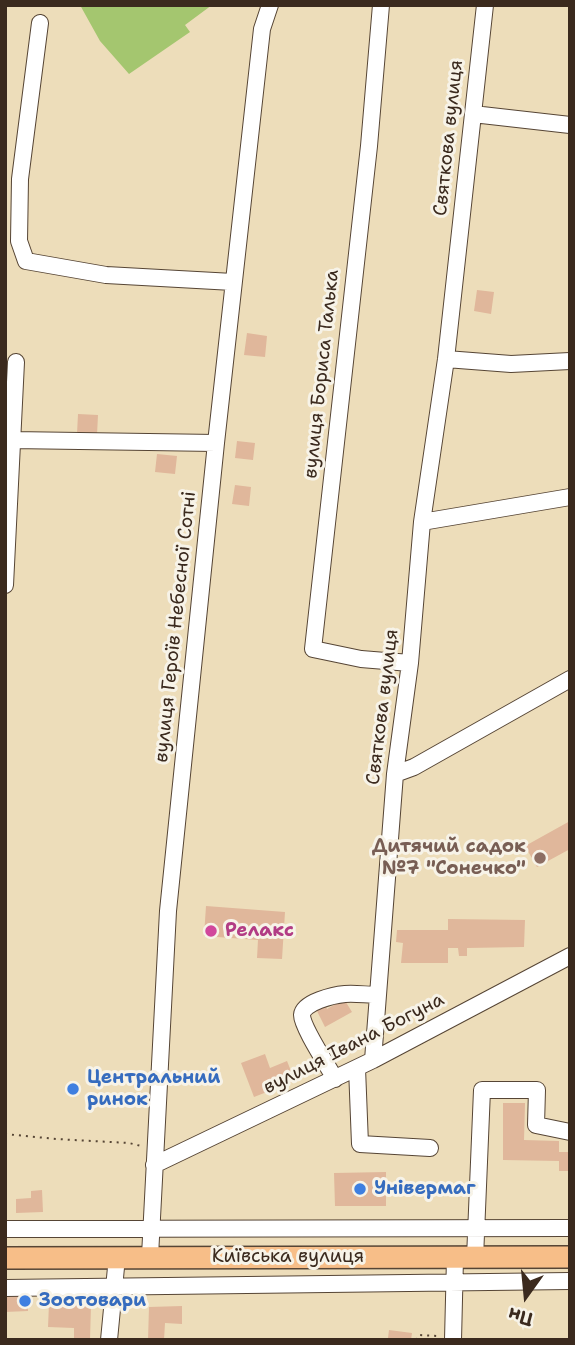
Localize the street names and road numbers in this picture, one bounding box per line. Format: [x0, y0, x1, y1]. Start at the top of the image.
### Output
street label: Святкова вулиця [429, 59, 469, 217]
street label: вулиця Бориса Талька [300, 268, 344, 480]
street label: вулиця Героїв Небесної Сотні [150, 490, 202, 764]
street label: Святкова вулиця [362, 628, 404, 786]
street label: вулиця Івана Богуна [260, 989, 448, 1099]
street label: Київська вулиця [212, 1246, 364, 1268]

